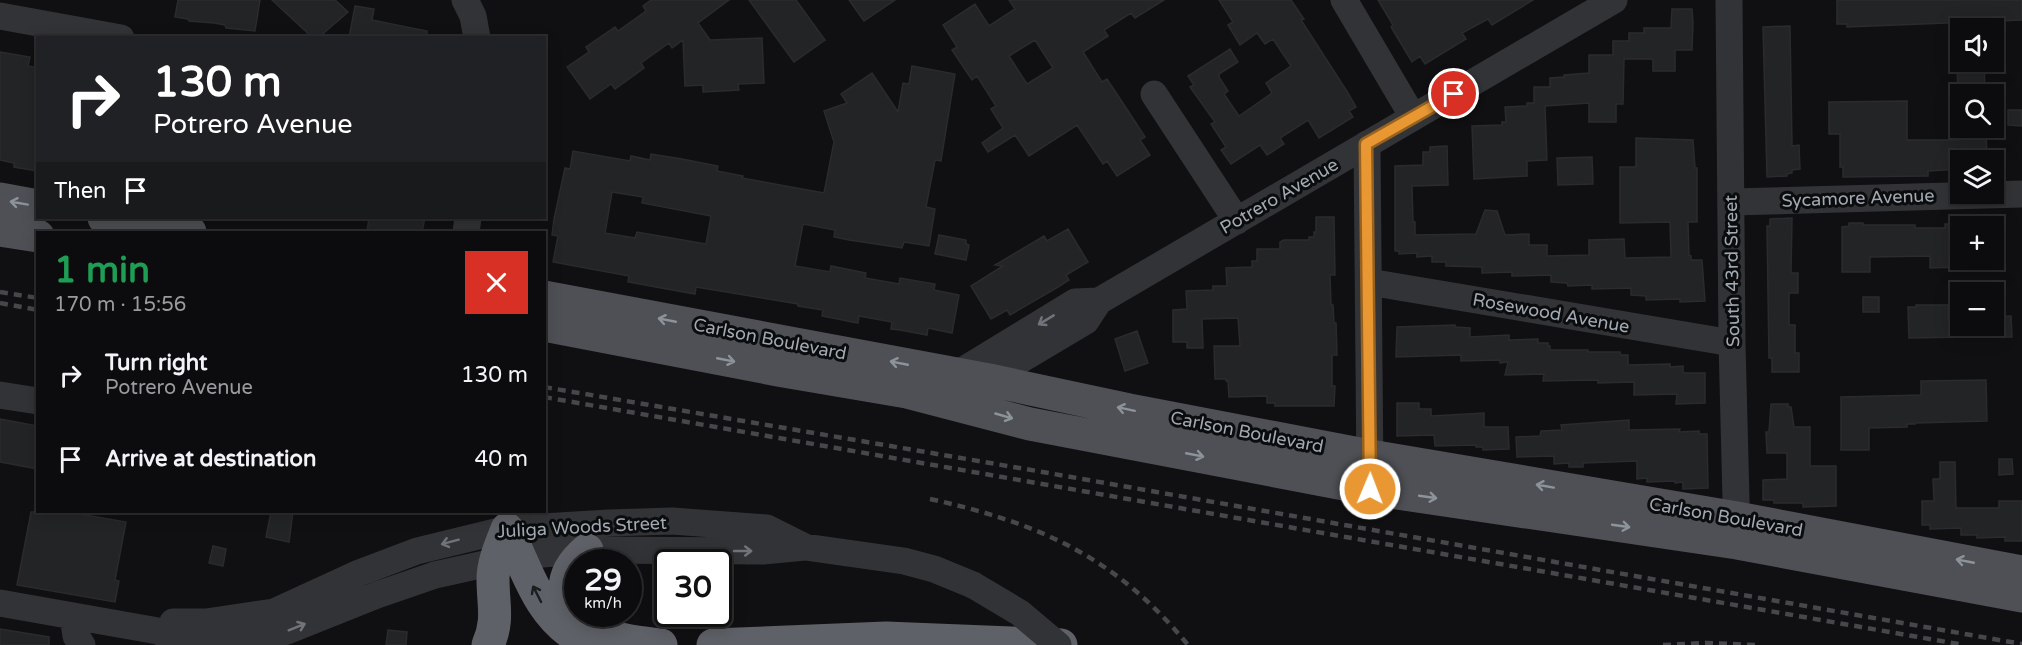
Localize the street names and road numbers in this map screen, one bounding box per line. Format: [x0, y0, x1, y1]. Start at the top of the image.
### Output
street label: Potrero Avenue [1216, 153, 1342, 239]
street label: Sycamore Avenue [1781, 184, 1935, 212]
street label: South 43rd Street [1720, 195, 1744, 347]
street label: Rosewood Avenue [1471, 288, 1631, 338]
street label: Carlson Boulevard [692, 313, 848, 365]
street label: Carlson Boulevard [1169, 406, 1325, 458]
street label: Carlson Boulevard [1647, 493, 1805, 541]
street label: Juliga Woods Street [497, 512, 668, 542]

